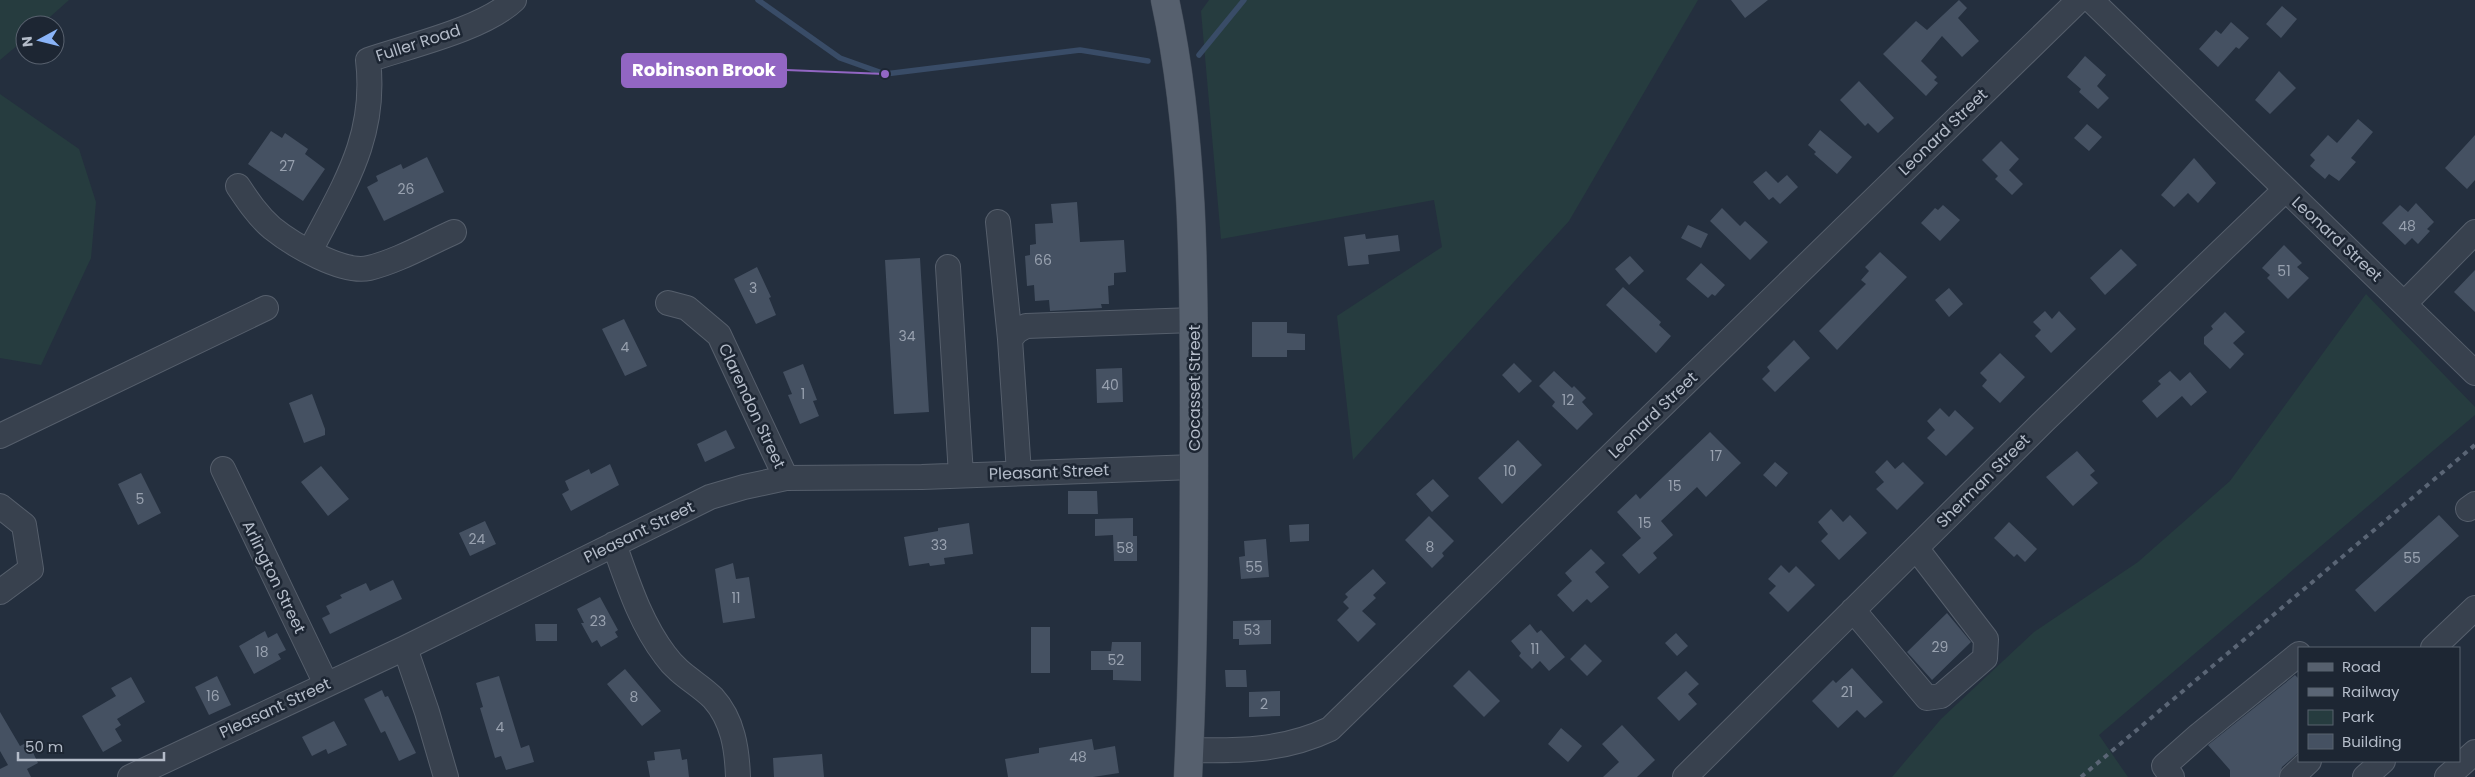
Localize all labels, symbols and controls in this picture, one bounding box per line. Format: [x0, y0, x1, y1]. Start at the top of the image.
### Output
north arrow [15, 15, 65, 65]
street label: Fuller Road [373, 18, 463, 68]
text: N [17, 35, 38, 48]
callout: Robinson Brook [622, 54, 786, 87]
text: Robinson Brook [632, 57, 777, 82]
street label: Leonard Street [1893, 83, 1993, 181]
house number: 27 [279, 156, 295, 176]
house number: 26 [398, 179, 415, 199]
street label: Leonard Street [2287, 191, 2387, 287]
house number: 48 [2398, 216, 2416, 236]
house number: 66 [1034, 250, 1052, 270]
house number: 51 [2277, 261, 2291, 281]
house number: 3 [749, 278, 757, 298]
street label: Cocasset Street [1183, 324, 1206, 451]
house number: 34 [898, 326, 916, 346]
house number: 4 [621, 337, 630, 357]
street label: Clarendon Street [713, 340, 791, 472]
street label: Leonard Street [1603, 366, 1703, 464]
house number: 40 [1101, 375, 1119, 395]
house number: 1 [801, 384, 805, 404]
house number: 12 [1562, 390, 1574, 410]
street label: Sherman Street [1931, 429, 2035, 533]
house number: 17 [1710, 446, 1722, 466]
street label: Pleasant Street [988, 458, 1110, 486]
house number: 10 [1503, 461, 1517, 481]
house number: 15 [1668, 476, 1682, 496]
house number: 5 [136, 489, 144, 509]
street label: Pleasant Street [580, 495, 698, 569]
house number: 15 [1638, 513, 1652, 533]
street label: Arlington Street [237, 517, 311, 638]
house number: 24 [469, 529, 486, 549]
house number: 33 [931, 535, 947, 555]
house number: 8 [1426, 537, 1435, 557]
house number: 58 [1116, 538, 1134, 558]
house number: 55 [2403, 548, 2421, 568]
house number: 55 [1245, 557, 1263, 577]
house number: 11 [732, 588, 740, 608]
house number: 23 [590, 611, 606, 631]
house number: 53 [1243, 620, 1261, 640]
house number: 29 [1932, 637, 1948, 657]
house number: 11 [1531, 639, 1539, 659]
house number: 18 [255, 642, 269, 662]
legend [2298, 647, 2460, 762]
house number: 52 [1108, 650, 1124, 670]
text: Road [2342, 656, 2381, 677]
street label: Pleasant Street [216, 672, 335, 744]
text: Railway [2342, 681, 2400, 702]
house number: 21 [1841, 682, 1853, 702]
house number: 16 [206, 686, 220, 706]
house number: 8 [630, 687, 639, 707]
house number: 2 [1260, 694, 1268, 714]
text: Park [2342, 706, 2374, 727]
house number: 4 [496, 717, 505, 737]
scale bar [18, 730, 164, 762]
text: Building [2342, 731, 2402, 752]
text: 50 m [25, 736, 63, 757]
house number: 48 [1069, 747, 1087, 767]

